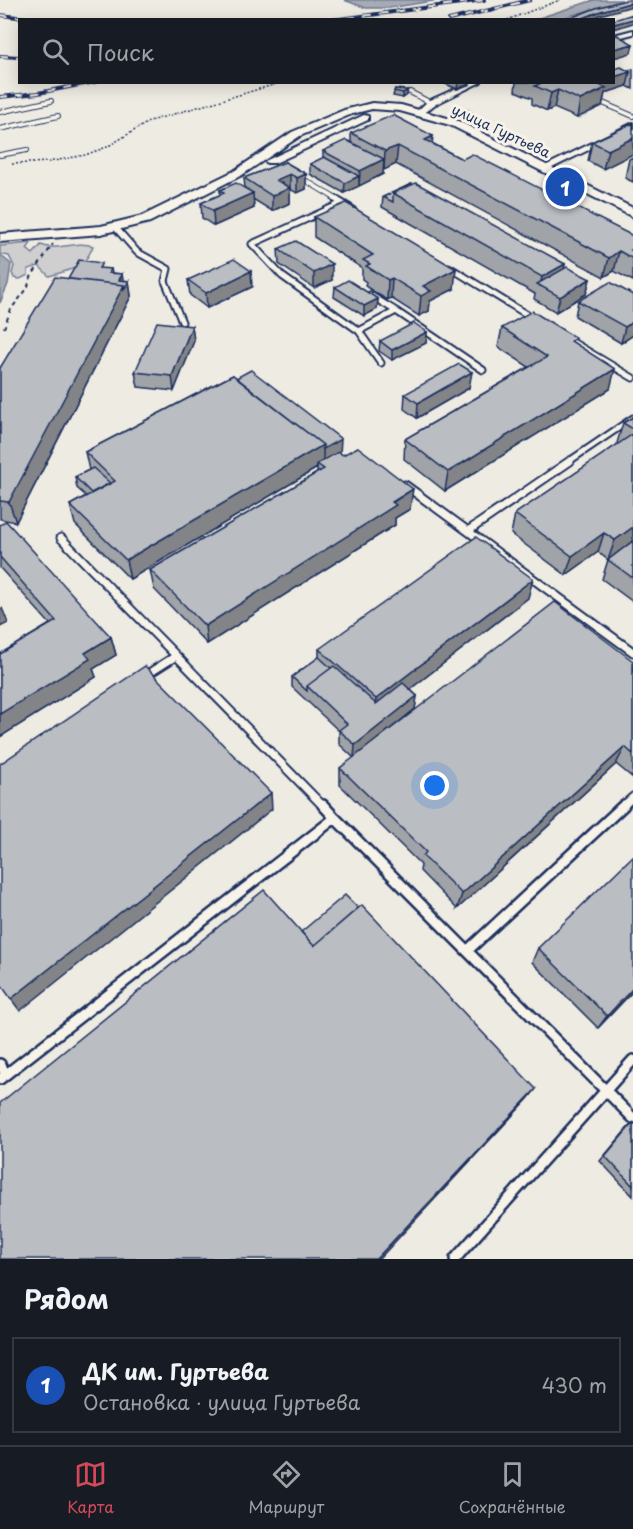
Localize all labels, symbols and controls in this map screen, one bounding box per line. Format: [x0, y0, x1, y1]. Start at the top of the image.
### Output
search box [18, 18, 615, 84]
icon: search [39, 35, 72, 68]
text: Поиск [87, 35, 154, 68]
street label: улица Гуртьева [448, 98, 554, 163]
pin: 1 [546, 164, 584, 210]
your location [420, 771, 449, 800]
text: Рядом [24, 1279, 109, 1318]
text: ДК им. Гуртьева [83, 1354, 269, 1387]
text: 1 [41, 1370, 50, 1400]
text: 430 m [542, 1370, 607, 1400]
text: Остановка · улица Гуртьева [83, 1387, 360, 1417]
tab: Карта [67, 1458, 114, 1518]
tab: Маршрут [249, 1458, 324, 1518]
tab: Сохранённые [459, 1458, 566, 1518]

